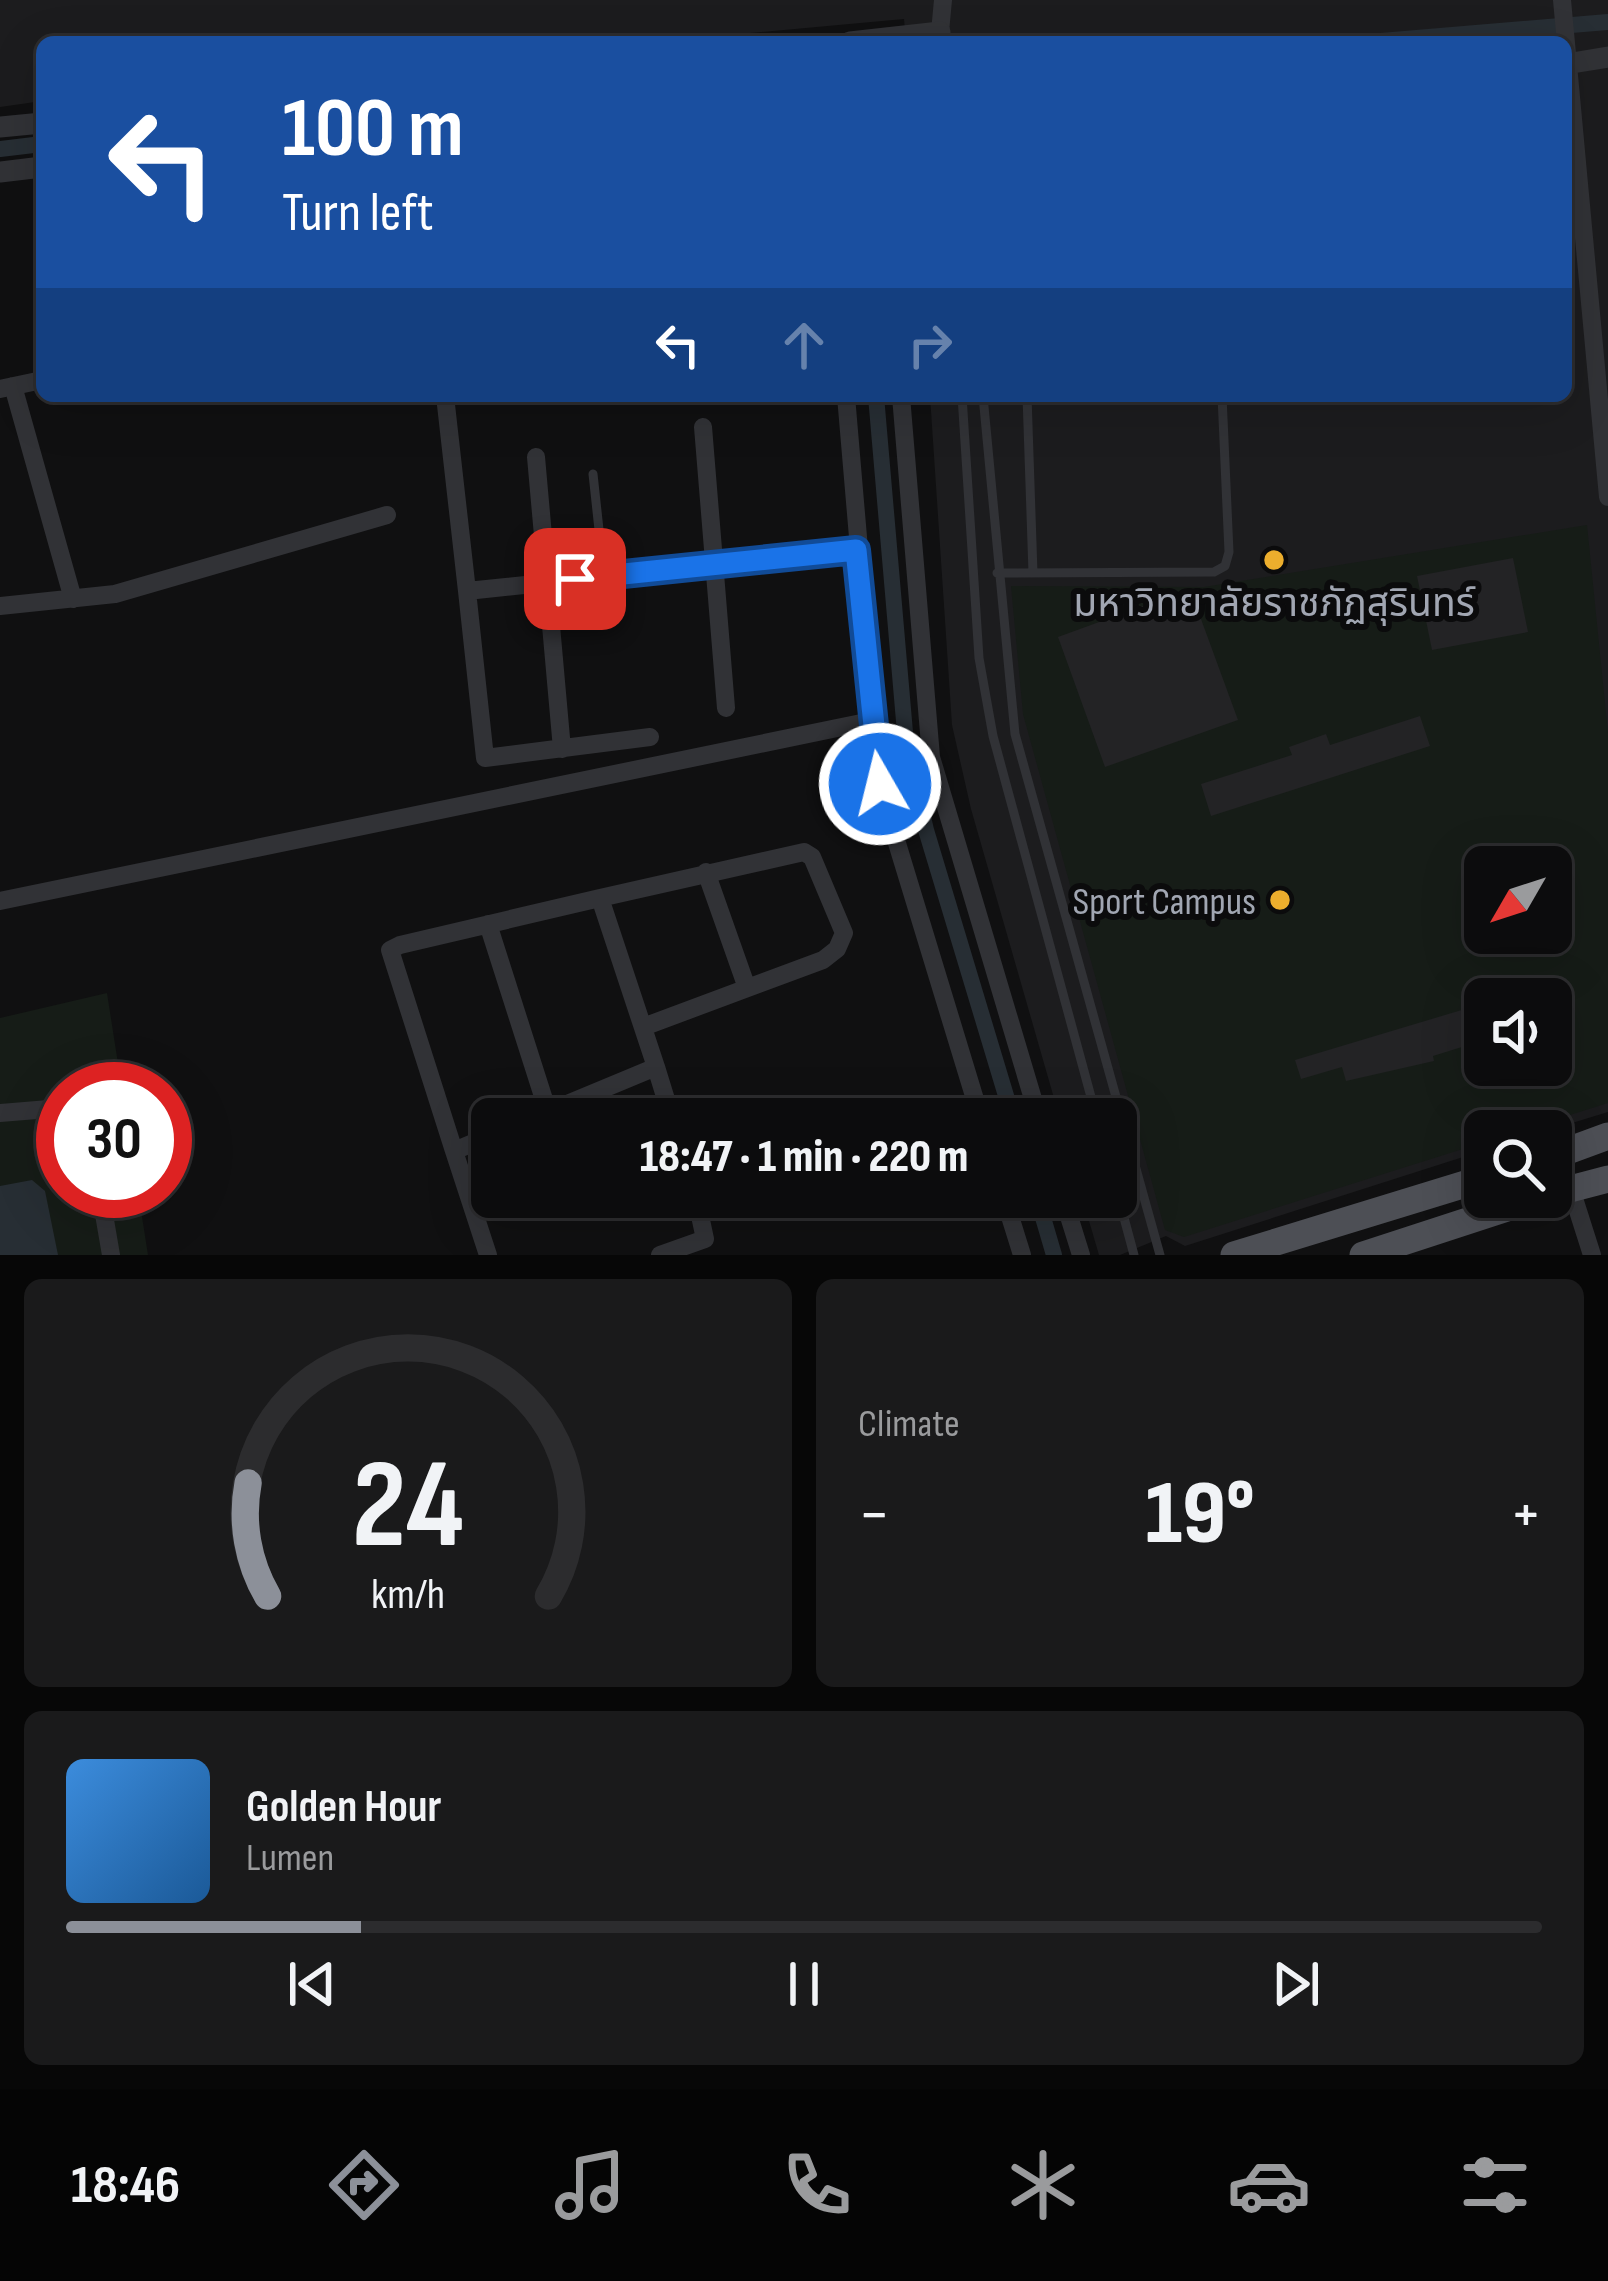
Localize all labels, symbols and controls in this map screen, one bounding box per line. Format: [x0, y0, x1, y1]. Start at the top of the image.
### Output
text: 100 m [282, 79, 464, 180]
icon: left [84, 84, 240, 240]
text: Turn left [282, 181, 434, 246]
icon: left [645, 312, 711, 378]
icon: ahead [771, 312, 837, 378]
icon: right [897, 312, 963, 378]
pin [524, 528, 626, 630]
icon: arrive [542, 546, 608, 612]
marker: มหาวิทยาลัยราชภัฏสุรินทร์ [1261, 547, 1287, 573]
place label: มหาวิทยาลัยราชภัฏสุรินทร์ [1073, 581, 1476, 628]
position arrow [817, 721, 943, 847]
north arrow [1464, 846, 1572, 954]
map controls [1464, 846, 1572, 1218]
place label: Sport Campus [1072, 879, 1256, 926]
marker: Sport Campus [1267, 887, 1293, 913]
button: sound [1464, 978, 1572, 1086]
speed limit sign: 30 [36, 1062, 192, 1218]
button: search [1464, 1110, 1572, 1218]
text: 18:47 · 1 min · 220 m [640, 1130, 968, 1185]
text: Climate [858, 1401, 960, 1448]
text: 24 [352, 1433, 464, 1582]
text: 19° [1145, 1461, 1255, 1569]
text: − [858, 1476, 890, 1555]
text: + [1510, 1476, 1542, 1555]
text: km/h [371, 1569, 445, 1621]
text: Golden Hour [246, 1780, 441, 1835]
text: Lumen [246, 1835, 334, 1882]
icon: previous [279, 1951, 345, 2017]
icon: pause [771, 1951, 837, 2017]
icon: next [1263, 1951, 1329, 2017]
icon: directions [322, 2143, 406, 2227]
icon: music [548, 2143, 632, 2227]
icon: phone [775, 2143, 859, 2227]
icon: climate [1001, 2143, 1085, 2227]
icon: car [1227, 2143, 1311, 2227]
icon: filters [1453, 2143, 1537, 2227]
text: 18:46 [71, 2153, 180, 2218]

